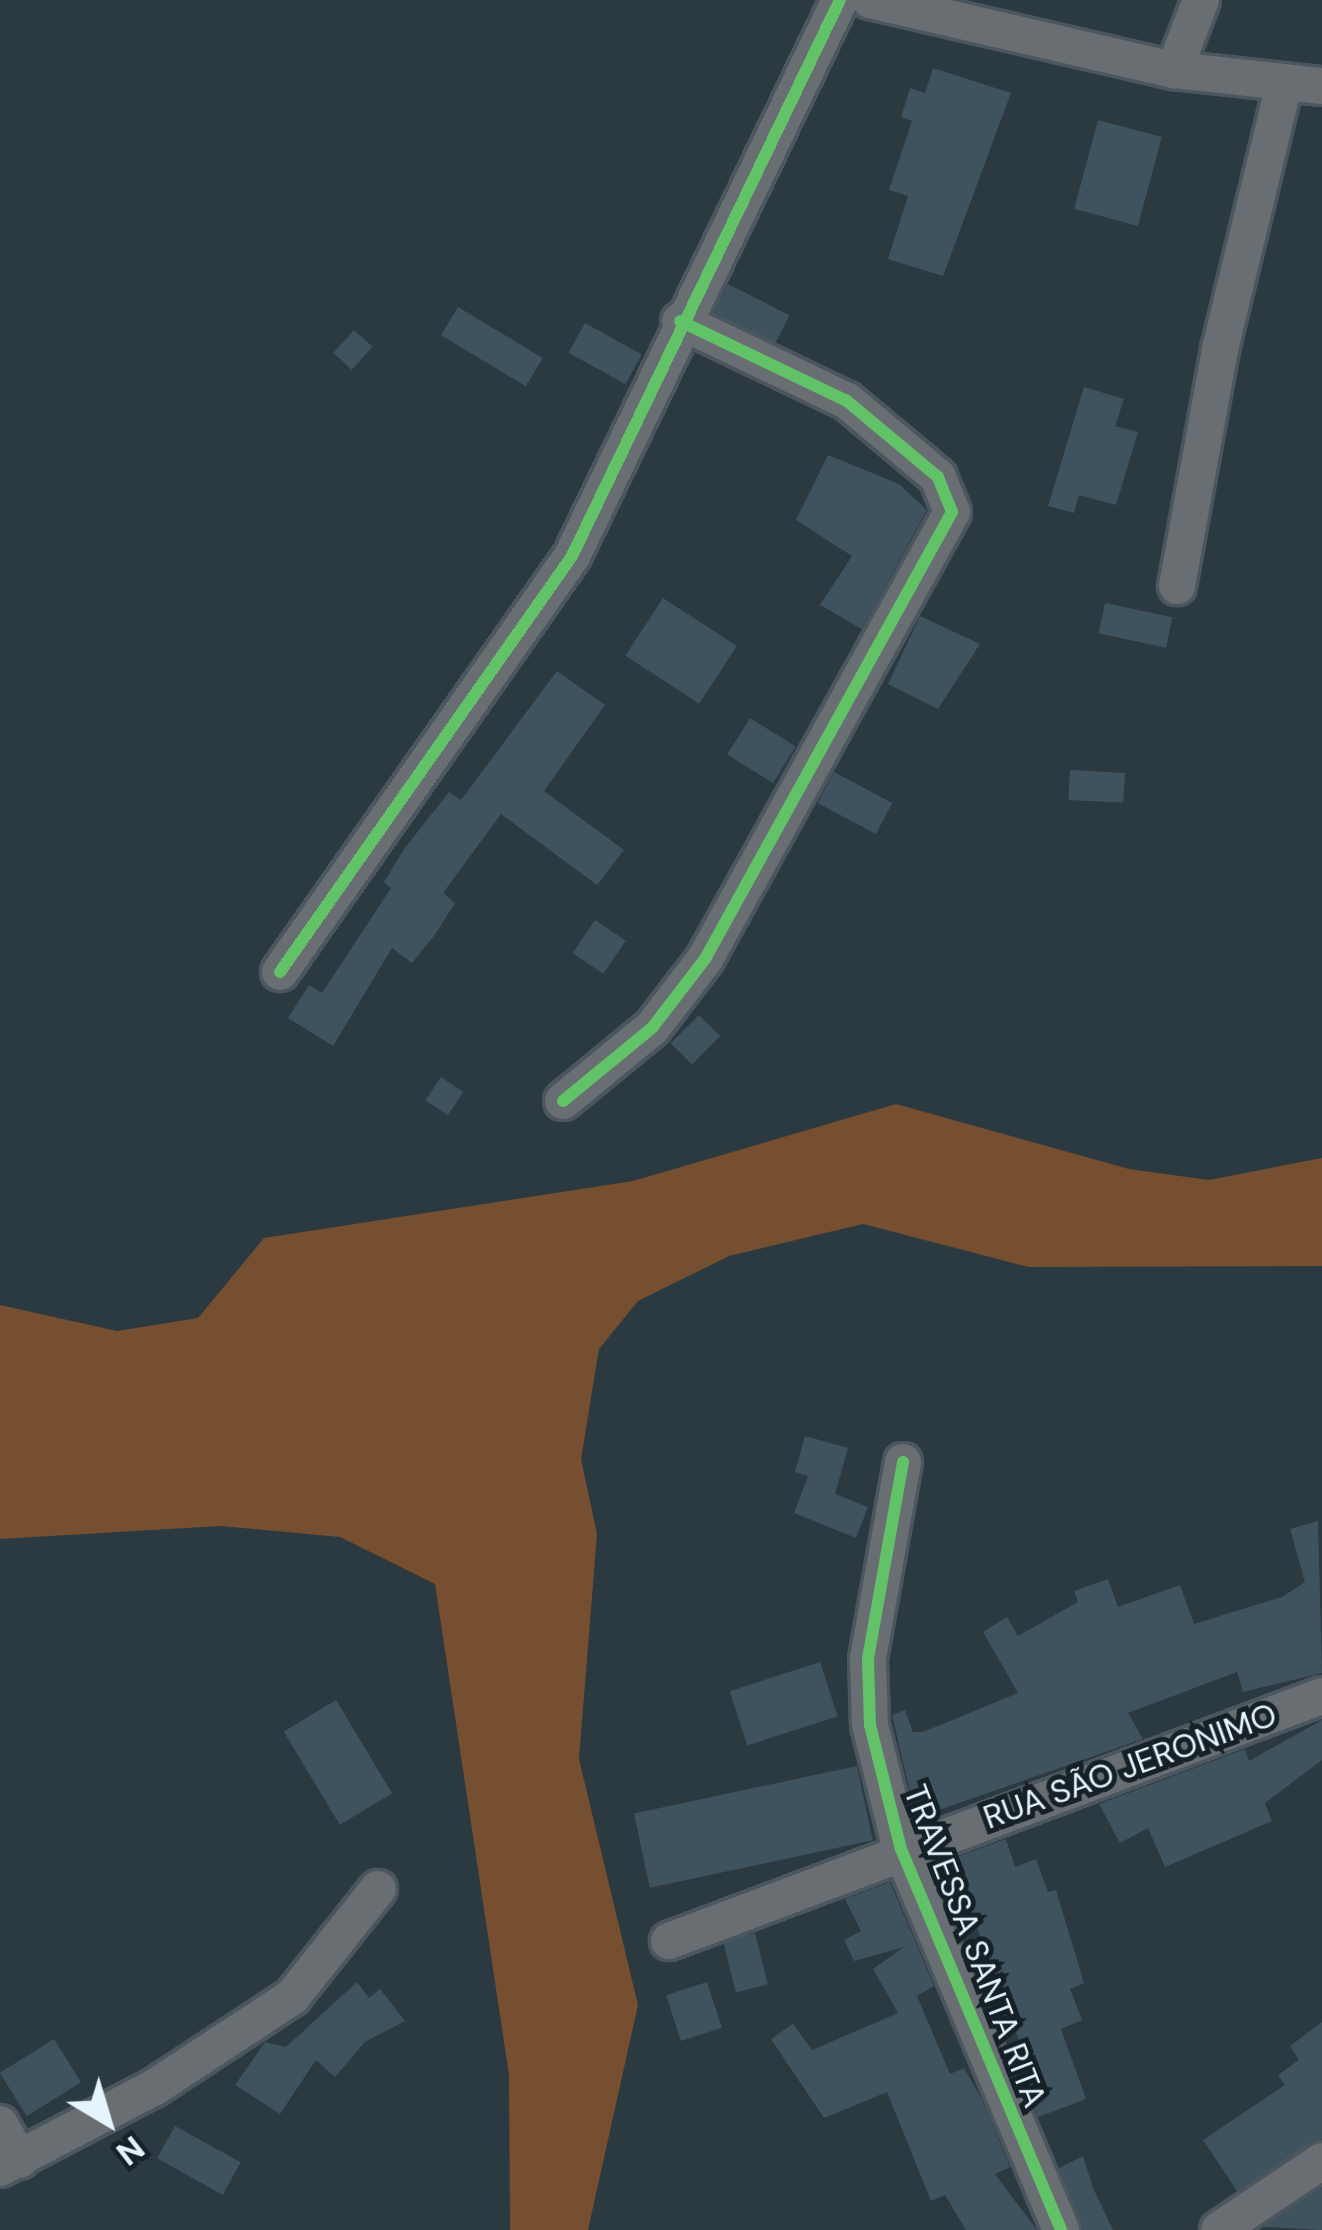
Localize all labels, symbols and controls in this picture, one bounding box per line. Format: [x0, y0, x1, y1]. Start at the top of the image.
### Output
street label: RUA SÃO JERONIMO [978, 1695, 1282, 1837]
street label: TRAVESSA SANTA RITA [895, 1779, 1055, 2113]
north arrow [48, 2062, 168, 2182]
text: N [108, 2126, 153, 2175]

